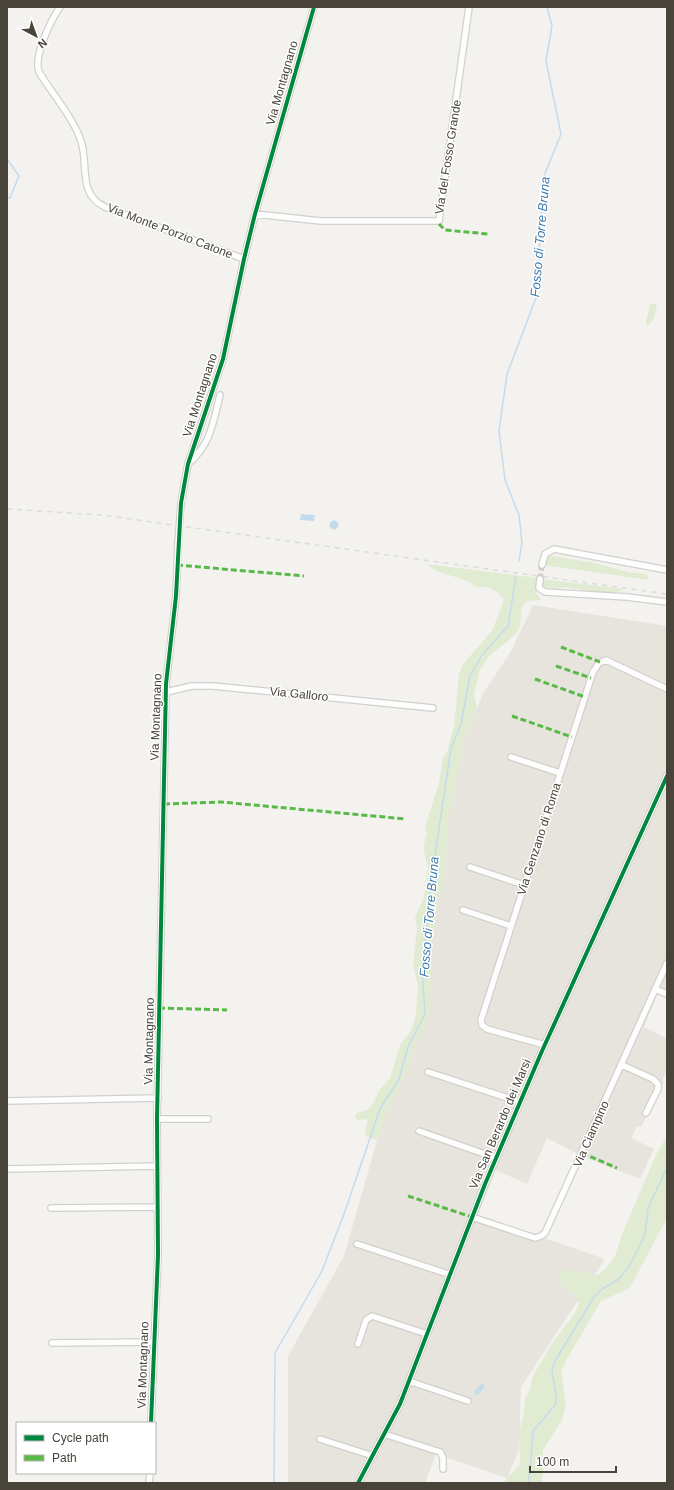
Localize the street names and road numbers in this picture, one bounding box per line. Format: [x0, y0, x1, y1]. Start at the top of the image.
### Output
street label: Via Montagnano [263, 39, 301, 127]
street label: Via del Fosso Grande [432, 98, 464, 215]
street label: Via Monte Porzio Catone [105, 201, 235, 262]
street label: Via Montagnano [180, 351, 220, 439]
street label: Via Montagnano [147, 673, 165, 761]
street label: Via Galloro [269, 684, 329, 704]
street label: Via Genzano di Roma [514, 781, 564, 897]
street label: Via Montagnano [141, 997, 157, 1085]
street label: Via San Berardo dei Marsi [466, 1057, 534, 1191]
street label: Via Ciampino [570, 1098, 612, 1169]
street label: Via Montagnano [134, 1321, 152, 1409]

